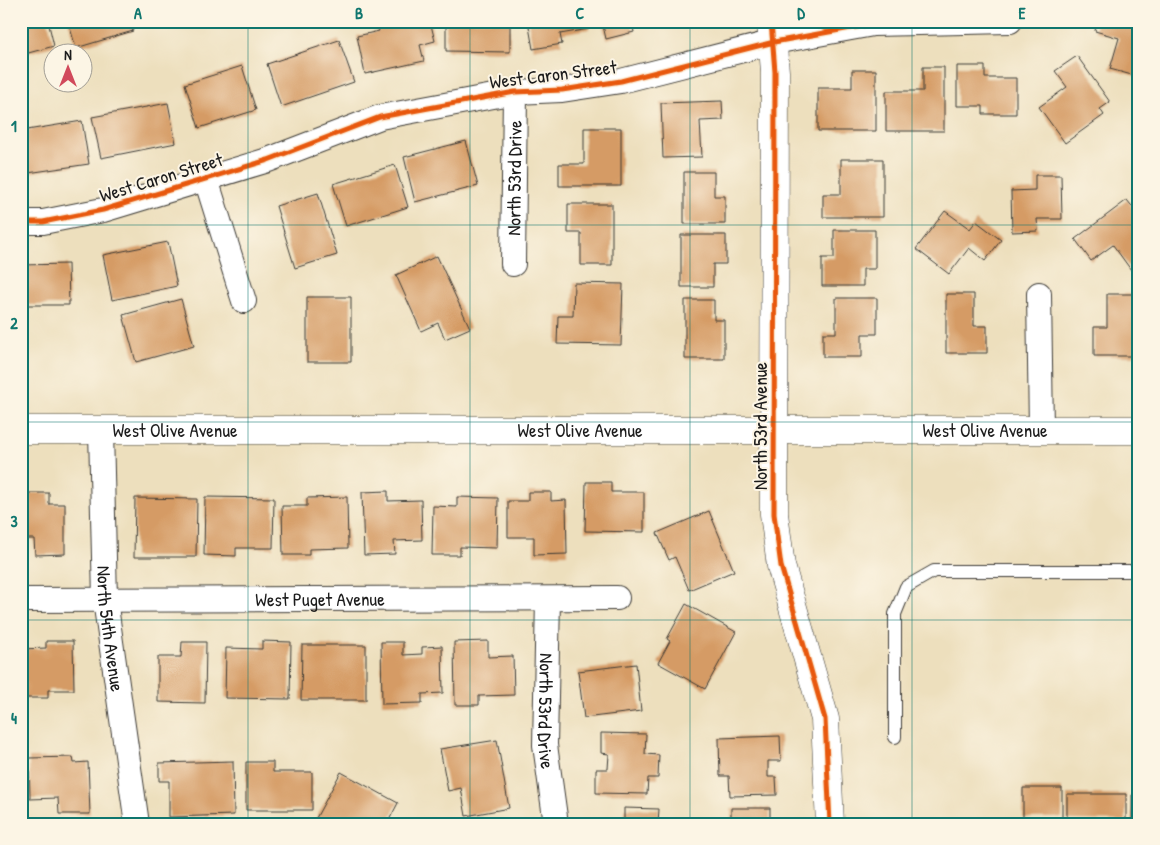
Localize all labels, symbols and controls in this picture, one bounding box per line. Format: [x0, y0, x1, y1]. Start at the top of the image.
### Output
text: A [134, 2, 142, 24]
text: B [355, 2, 363, 24]
text: C [576, 2, 585, 24]
text: D [797, 2, 805, 24]
text: E [1018, 2, 1026, 24]
north arrow [42, 42, 92, 92]
text: N [64, 45, 72, 64]
street label: West Caron Street [488, 53, 618, 95]
text: 1 [11, 115, 17, 137]
street label: North 53rd Drive [500, 120, 528, 236]
street label: West Caron Street [96, 146, 226, 208]
text: 2 [10, 312, 18, 334]
street label: North 53rd Avenue [747, 362, 773, 490]
street label: West Olive Avenue [112, 417, 238, 443]
street label: West Olive Avenue [517, 417, 643, 443]
street label: West Olive Avenue [922, 417, 1048, 443]
text: 3 [10, 510, 18, 532]
street label: North 54th Avenue [91, 565, 131, 693]
street label: West Puget Avenue [255, 586, 385, 612]
street label: North 53rd Drive [532, 653, 561, 771]
text: 4 [11, 707, 17, 729]

